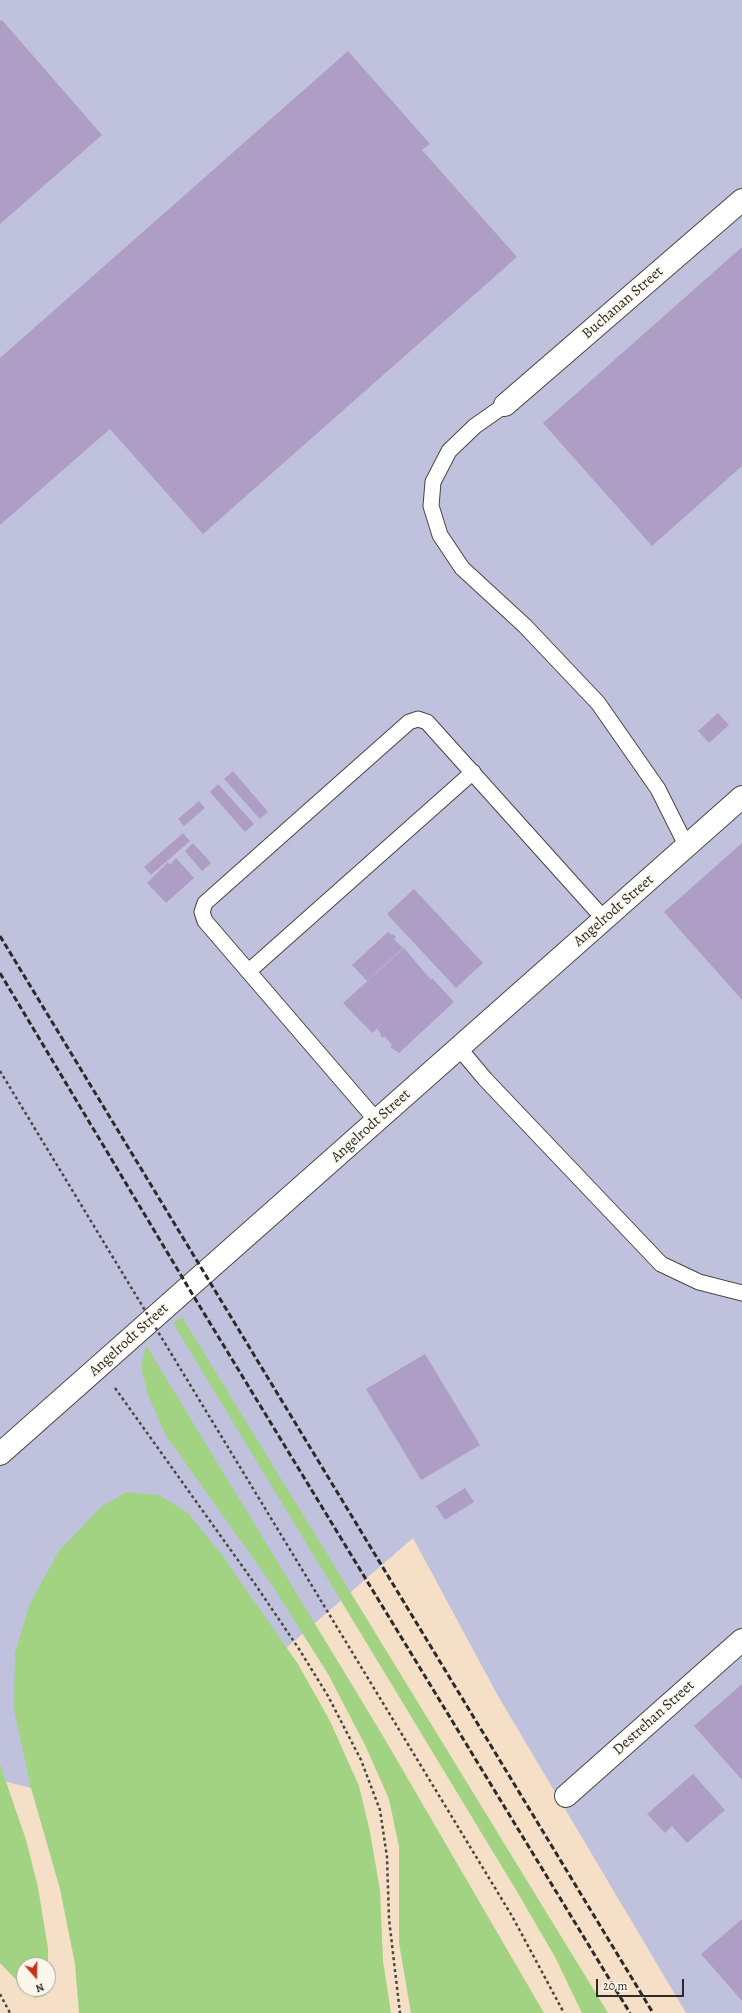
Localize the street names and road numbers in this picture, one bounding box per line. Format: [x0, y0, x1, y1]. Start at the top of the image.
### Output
street label: Buchanan Street [579, 263, 667, 343]
street label: Angelrodt Street [570, 871, 658, 951]
street label: Angelrodt Street [328, 1086, 414, 1166]
street label: Angelrodt Street [86, 1300, 172, 1380]
street label: Destrehan Street [609, 1677, 699, 1759]

